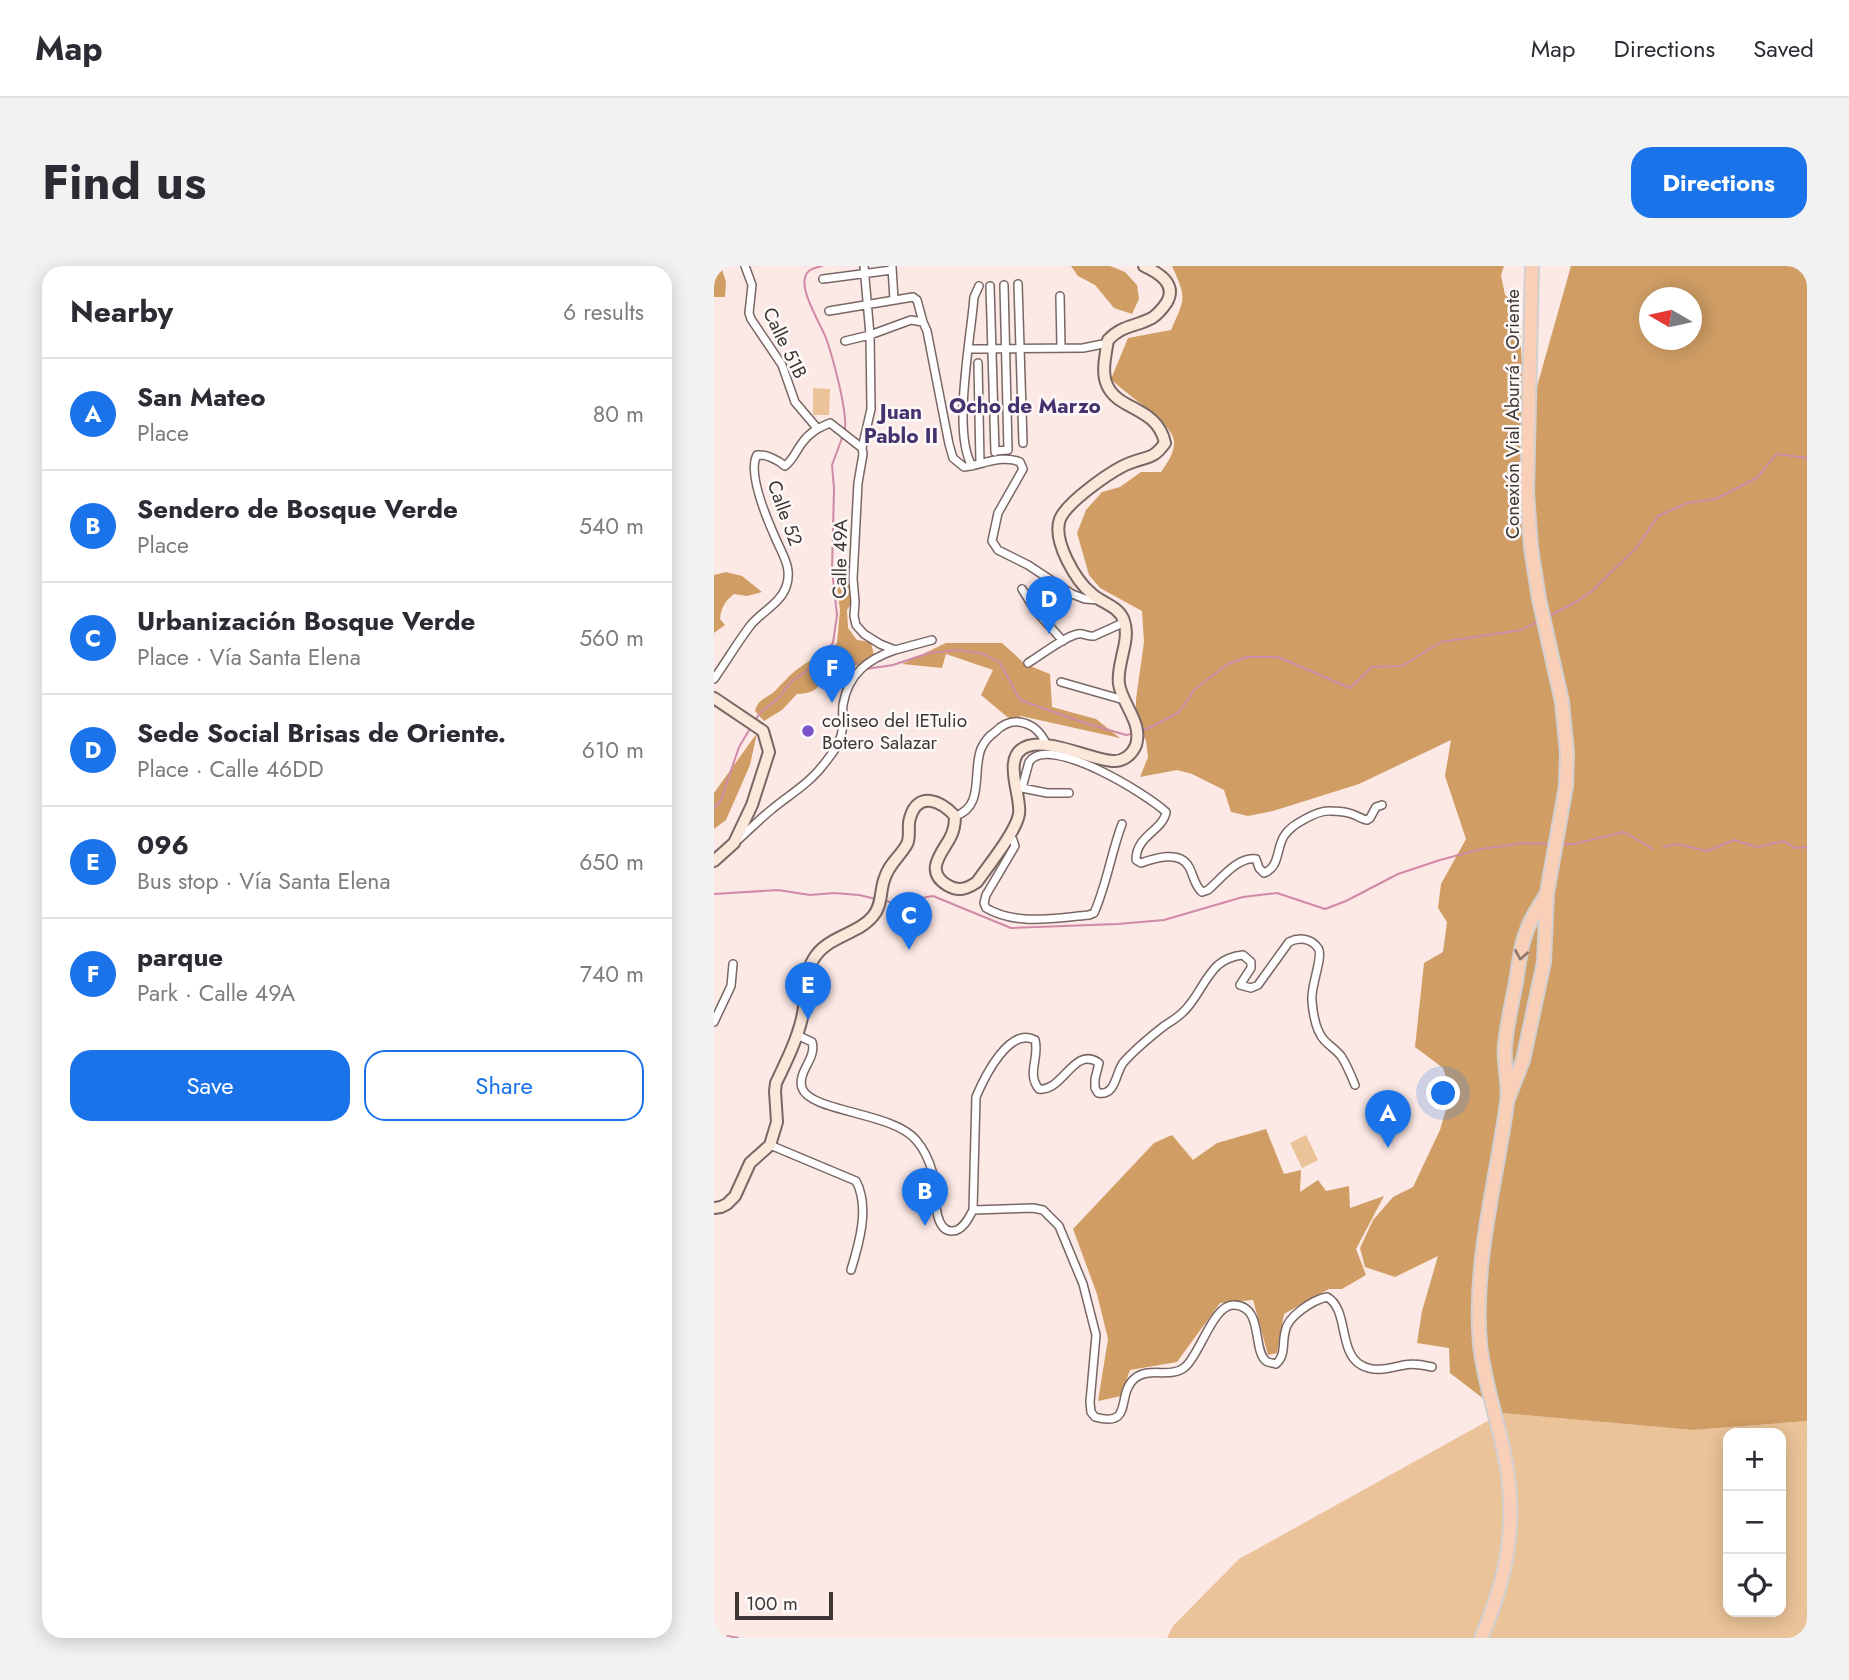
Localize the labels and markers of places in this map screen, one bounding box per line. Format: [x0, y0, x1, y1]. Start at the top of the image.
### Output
pin: D [1026, 576, 1072, 634]
pin: F [809, 645, 855, 703]
place label: coliseo del IETulio Botero Salazar [822, 707, 967, 756]
marker: coliseo del IETulio Botero Salazar [800, 723, 816, 739]
pin: C [886, 892, 932, 950]
pin: E [785, 962, 831, 1020]
pin: A [1365, 1090, 1411, 1148]
pin: B [902, 1168, 948, 1226]

